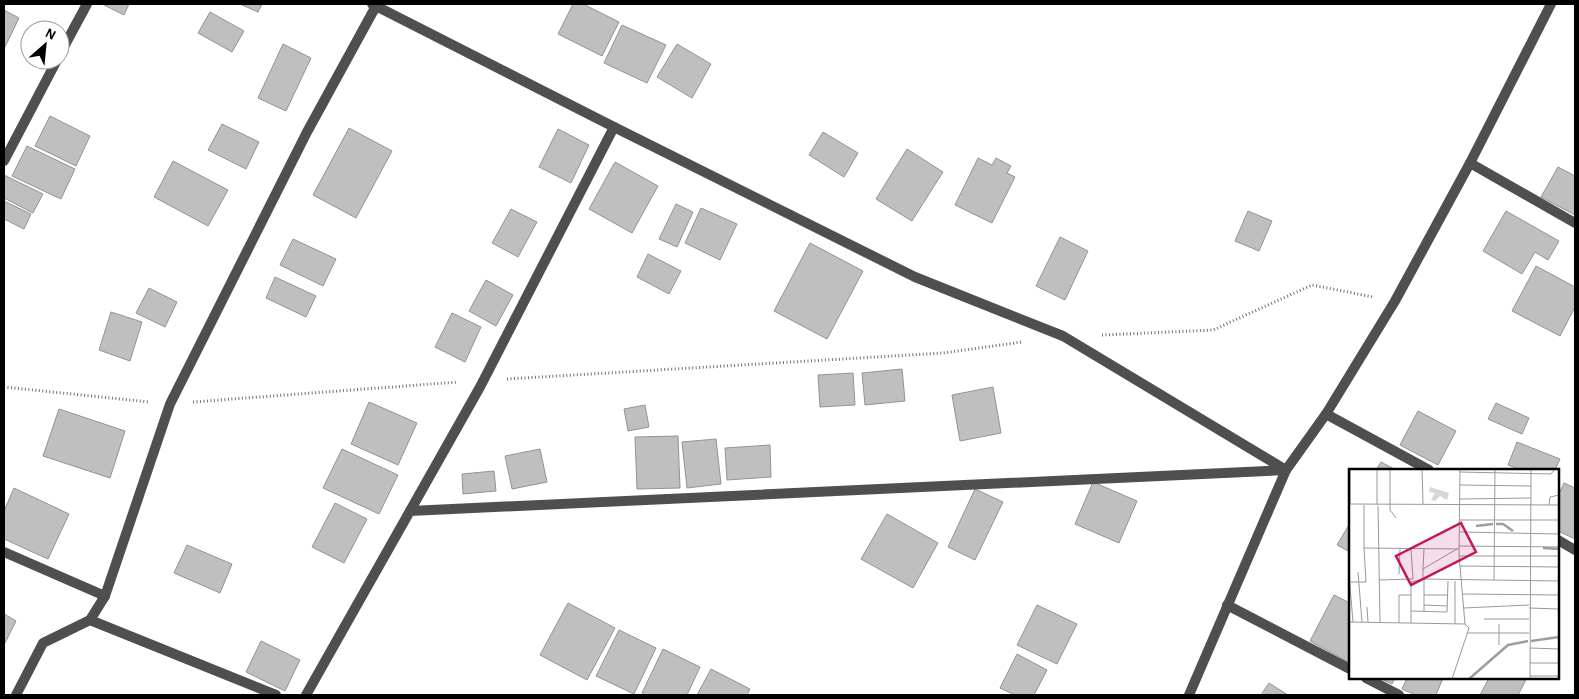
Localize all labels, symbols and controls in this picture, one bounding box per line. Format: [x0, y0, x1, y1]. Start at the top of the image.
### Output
north arrow [20, 20, 70, 70]
text: N [43, 26, 58, 43]
inset map [1349, 469, 1559, 679]

